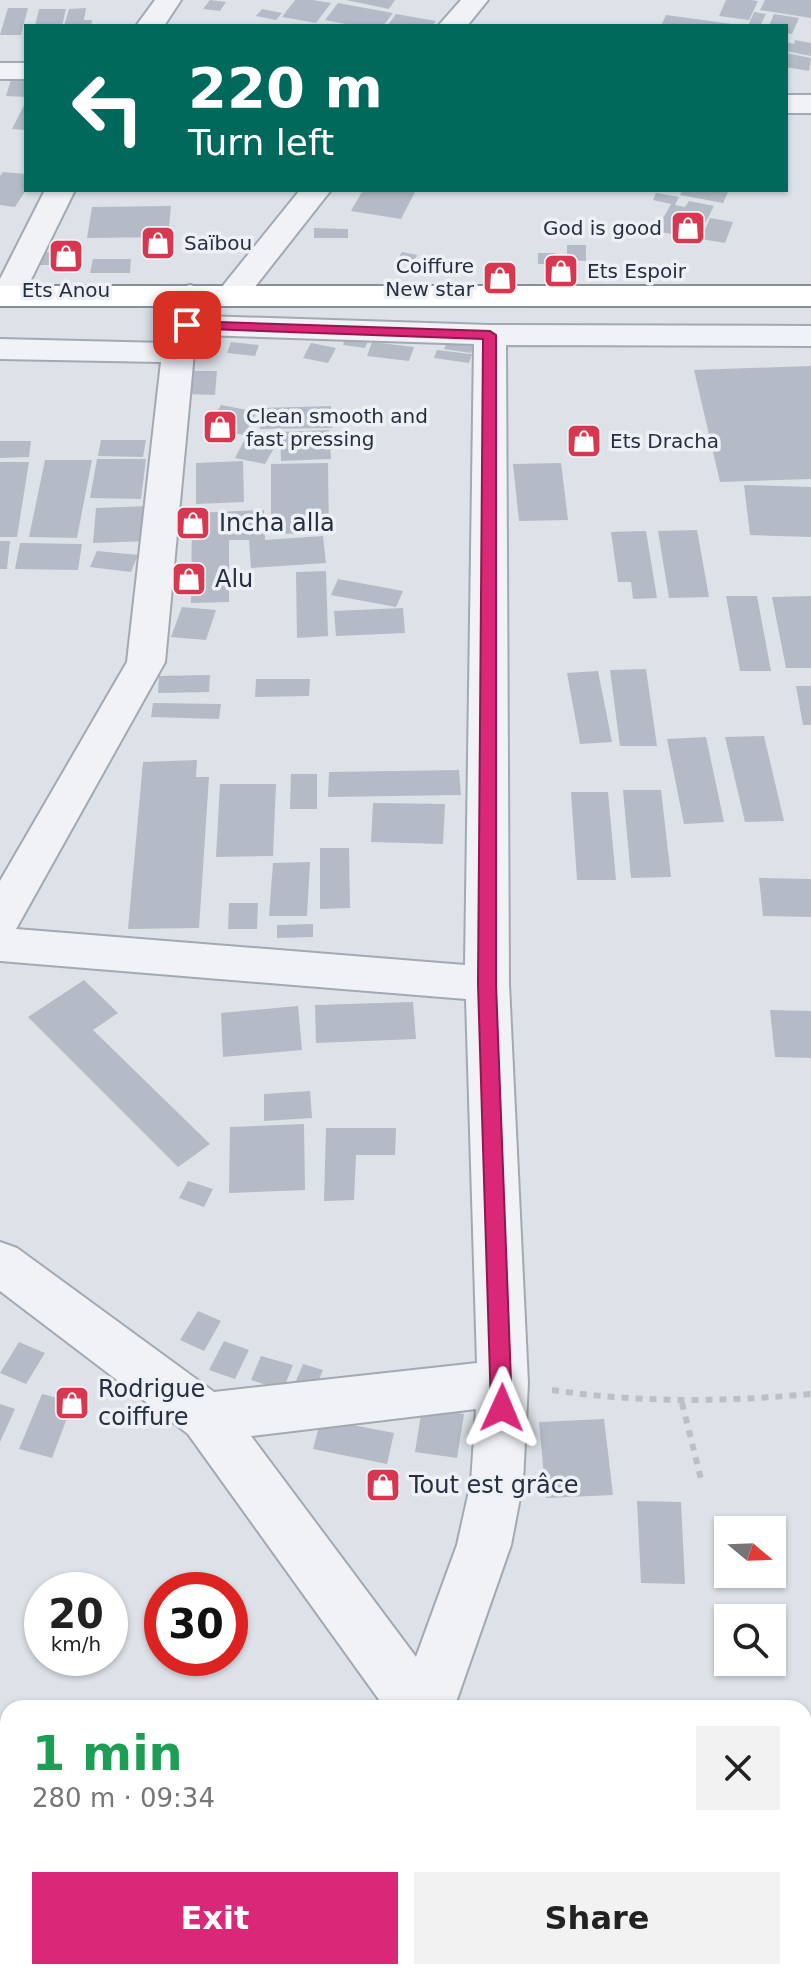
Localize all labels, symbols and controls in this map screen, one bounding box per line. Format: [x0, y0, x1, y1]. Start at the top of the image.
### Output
text: 220 m [188, 55, 383, 120]
icon: left [56, 56, 160, 160]
text: Turn left [188, 122, 334, 163]
shop icon: God is good [669, 209, 707, 247]
place label: God is good [543, 216, 662, 240]
shop icon: Saïbou [139, 224, 177, 262]
place label: Saïbou [184, 231, 252, 255]
shop icon: Ets Anou [47, 237, 85, 275]
shop icon: Ets Espoir [542, 252, 580, 290]
place label: Coiffure New star [385, 254, 475, 301]
shop icon: Coiffure New star [481, 259, 519, 297]
place label: Ets Espoir [587, 259, 687, 283]
place label: Ets Anou [22, 278, 110, 302]
pin [153, 291, 221, 359]
icon: arrive [165, 303, 209, 347]
place label: Clean smooth and fast pressing [246, 404, 428, 451]
shop icon: Clean smooth and fast pressing [201, 408, 239, 446]
shop icon: Ets Dracha [565, 422, 603, 460]
place label: Ets Dracha [610, 429, 719, 453]
shop icon: Incha alla [174, 504, 212, 542]
place label: Incha alla [219, 509, 335, 537]
shop icon: Alu [170, 560, 208, 598]
place label: Alu [215, 565, 253, 593]
position arrow [460, 1366, 544, 1450]
place label: Rodrigue coiffure [98, 1375, 205, 1431]
shop icon: Rodrigue coiffure [53, 1384, 91, 1422]
shop icon: Tout est grâce [364, 1466, 402, 1504]
place label: Tout est grâce [408, 1471, 579, 1499]
north arrow [714, 1516, 786, 1588]
map controls [714, 1516, 786, 1676]
speed limit sign: 30 [144, 1572, 248, 1676]
text: 20 [48, 1591, 104, 1637]
button: search [714, 1604, 786, 1676]
text: km/h [51, 1632, 101, 1656]
text: 1 min [32, 1725, 183, 1781]
button: close [696, 1726, 780, 1810]
text: 280 m · 09:34 [32, 1783, 215, 1813]
button: Exit [32, 1872, 398, 1964]
button: Share [414, 1872, 780, 1964]

